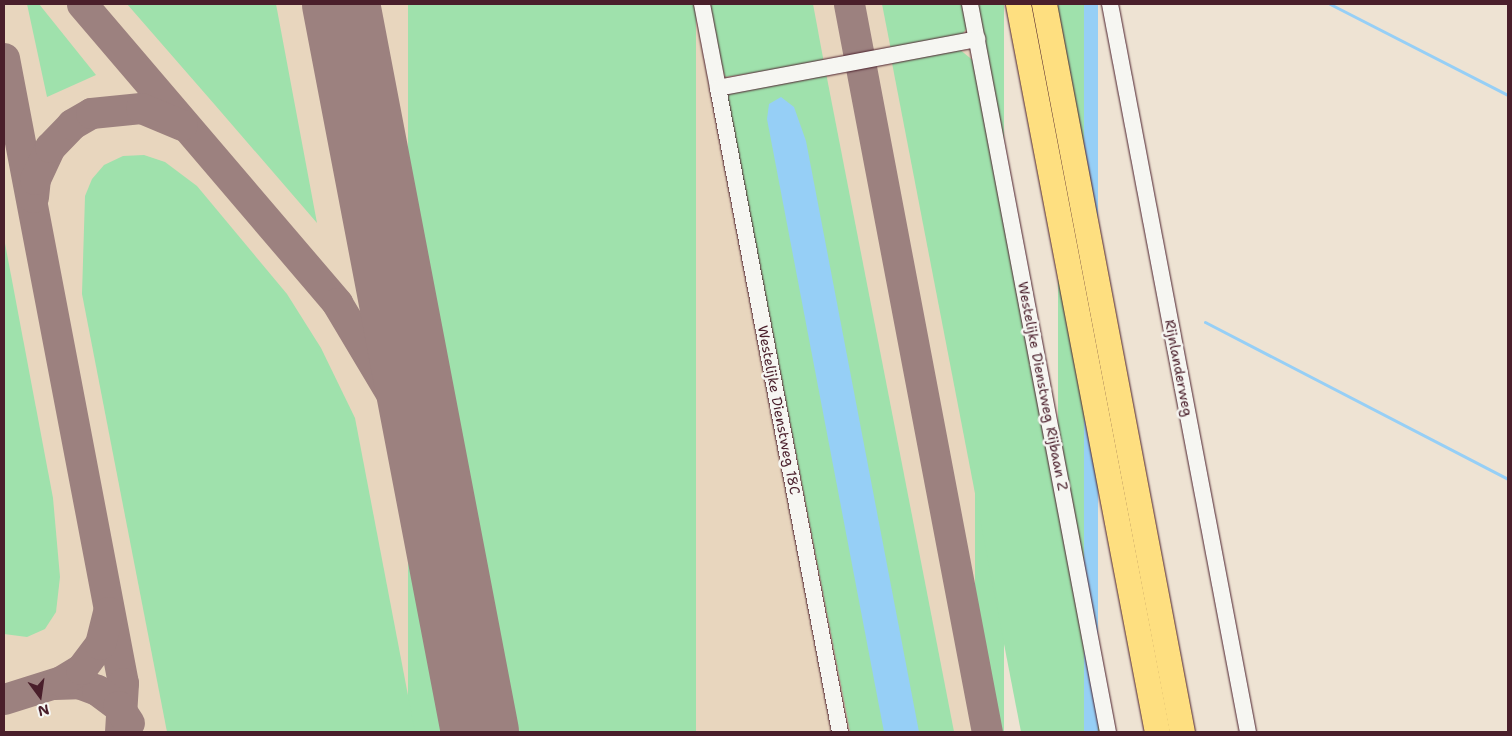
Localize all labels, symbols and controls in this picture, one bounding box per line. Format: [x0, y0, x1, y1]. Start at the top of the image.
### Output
street label: Westelijke Dienstweg Rijbaan Z [1014, 280, 1072, 492]
street label: Rijnlanderweg [1161, 318, 1197, 418]
street label: Westelijke Dienstweg 18C [754, 324, 804, 496]
north arrow [15, 671, 65, 721]
text: N [36, 700, 51, 721]

